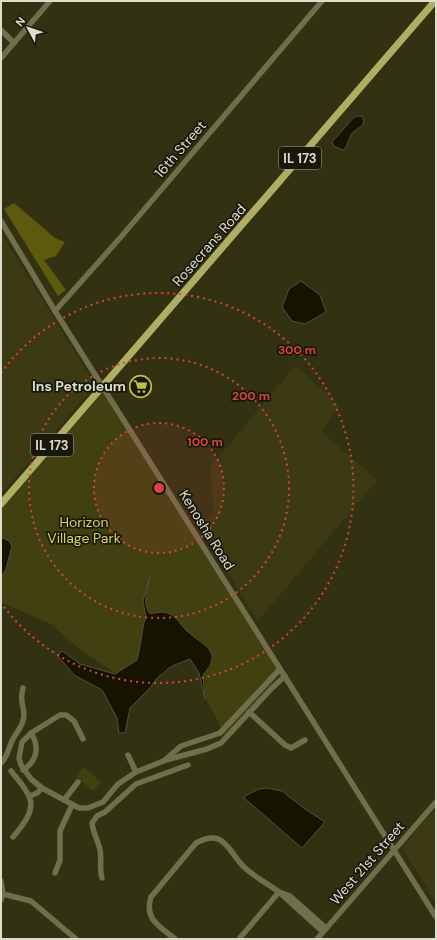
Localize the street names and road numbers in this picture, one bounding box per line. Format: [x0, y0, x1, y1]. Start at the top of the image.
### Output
street label: 16th Street [150, 117, 210, 181]
road number: IL 173 [279, 147, 321, 169]
street label: Rosecrans Road [168, 200, 250, 290]
road number: IL 173 [31, 434, 73, 456]
street label: Kenosha Road [175, 487, 239, 573]
street label: West 21st Street [326, 818, 408, 908]

